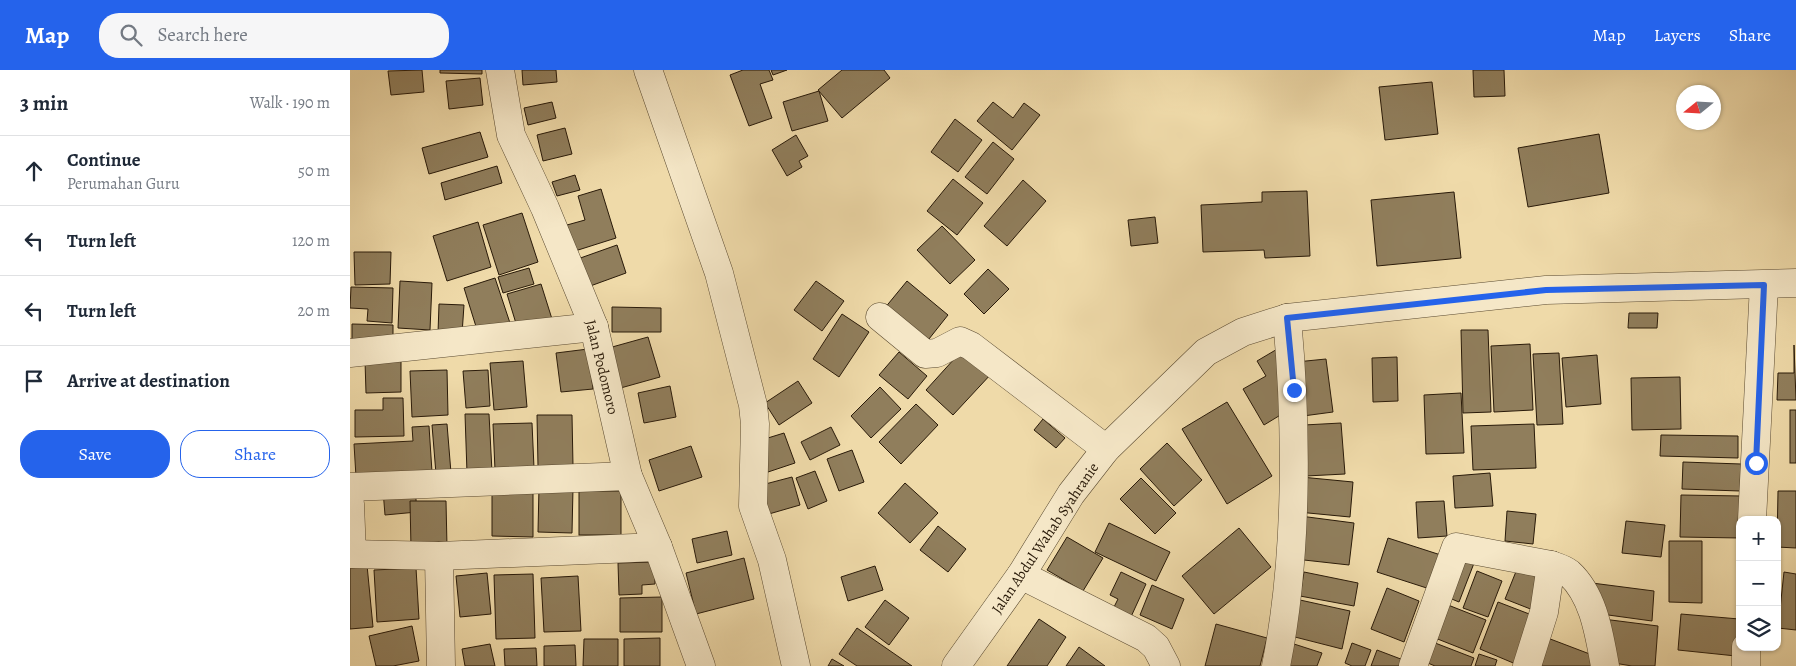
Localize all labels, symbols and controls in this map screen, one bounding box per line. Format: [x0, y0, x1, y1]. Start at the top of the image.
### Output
search box [99, 13, 449, 58]
text: Map [25, 19, 69, 51]
icon: search [117, 21, 145, 49]
text: Search here [157, 22, 248, 48]
text: Map [1593, 23, 1626, 47]
text: Layers [1654, 23, 1701, 47]
text: Share [1729, 23, 1771, 47]
north arrow [1676, 85, 1721, 130]
text: 3 min [20, 89, 68, 117]
text: Walk · 190 m [250, 92, 330, 114]
text: Continue [67, 147, 141, 173]
icon: ahead [20, 157, 48, 185]
text: 50 m [298, 160, 330, 182]
text: Perumahan Guru [67, 173, 180, 195]
icon: left [20, 227, 48, 255]
text: Turn left [67, 228, 136, 254]
text: 120 m [292, 230, 330, 252]
icon: left [20, 297, 48, 325]
text: Turn left [67, 298, 136, 324]
text: 20 m [297, 300, 330, 322]
street label: Jalan Podomoro [581, 318, 623, 416]
icon: arrive [20, 367, 48, 395]
text: Arrive at destination [67, 368, 230, 394]
route end [1283, 379, 1306, 402]
button: Save [20, 430, 170, 478]
button: Share [180, 430, 330, 478]
route start [1745, 452, 1768, 475]
street label: Jalan Abdul Wahab Syahranie [987, 458, 1103, 618]
map controls [1736, 516, 1781, 651]
button: + [1736, 516, 1781, 561]
button: − [1736, 561, 1781, 606]
button: layers [1736, 606, 1781, 651]

